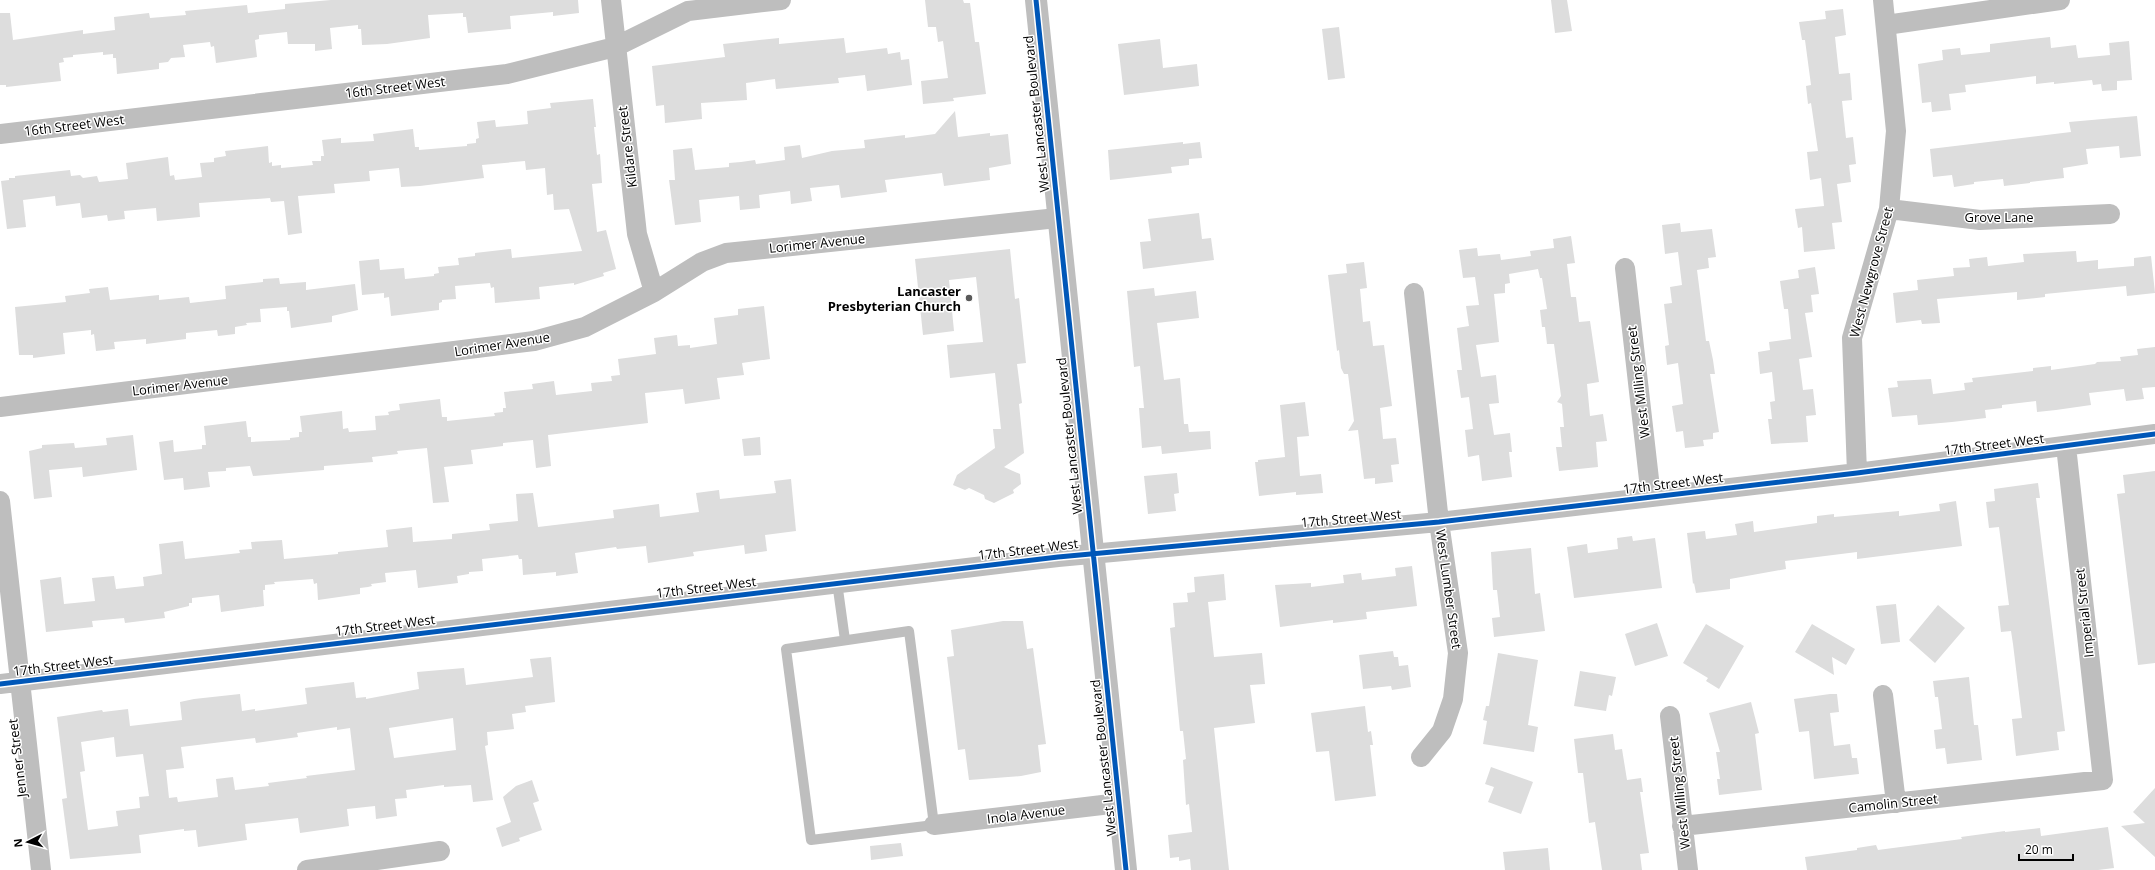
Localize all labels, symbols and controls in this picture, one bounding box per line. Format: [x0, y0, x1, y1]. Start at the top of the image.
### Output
street label: West Lancaster Boulevard [1019, 35, 1053, 193]
street label: 16th Street West [344, 72, 446, 102]
street label: Kildare Street [613, 105, 641, 189]
street label: 16th Street West [23, 110, 125, 140]
street label: West Newgrove Street [1845, 204, 1897, 339]
street label: Grove Lane [1964, 208, 2034, 226]
street label: Lorimer Avenue [768, 229, 866, 257]
place label: Lancaster Presbyterian Church [828, 282, 961, 315]
marker: Lancaster Presbyterian Church [964, 293, 974, 303]
street label: West Milling Street [1622, 324, 1654, 439]
street label: Lorimer Avenue [453, 328, 551, 360]
street label: West Lancaster Boulevard [1052, 357, 1086, 515]
street label: Lorimer Avenue [131, 370, 229, 400]
street label: 17th Street West [1943, 429, 2045, 459]
street label: 17th Street West [1622, 468, 1724, 498]
street label: 17th Street West [1300, 505, 1402, 531]
street label: West Lumber Street [1432, 528, 1466, 650]
street label: 17th Street West [977, 534, 1079, 564]
street label: Imperial Street [2070, 567, 2098, 659]
street label: 17th Street West [655, 572, 757, 602]
street label: 17th Street West [334, 610, 436, 640]
street label: 17th Street West [12, 650, 114, 680]
street label: West Lancaster Boulevard [1086, 679, 1120, 837]
street label: Jenner Street [3, 717, 31, 800]
street label: West Milling Street [1664, 735, 1694, 850]
street label: Camolin Street [1848, 789, 1939, 817]
street label: Inola Avenue [986, 800, 1066, 828]
north arrow [8, 822, 48, 862]
scale bar [2019, 836, 2073, 862]
text: N [10, 838, 25, 848]
text: 20 m [2025, 841, 2053, 858]

